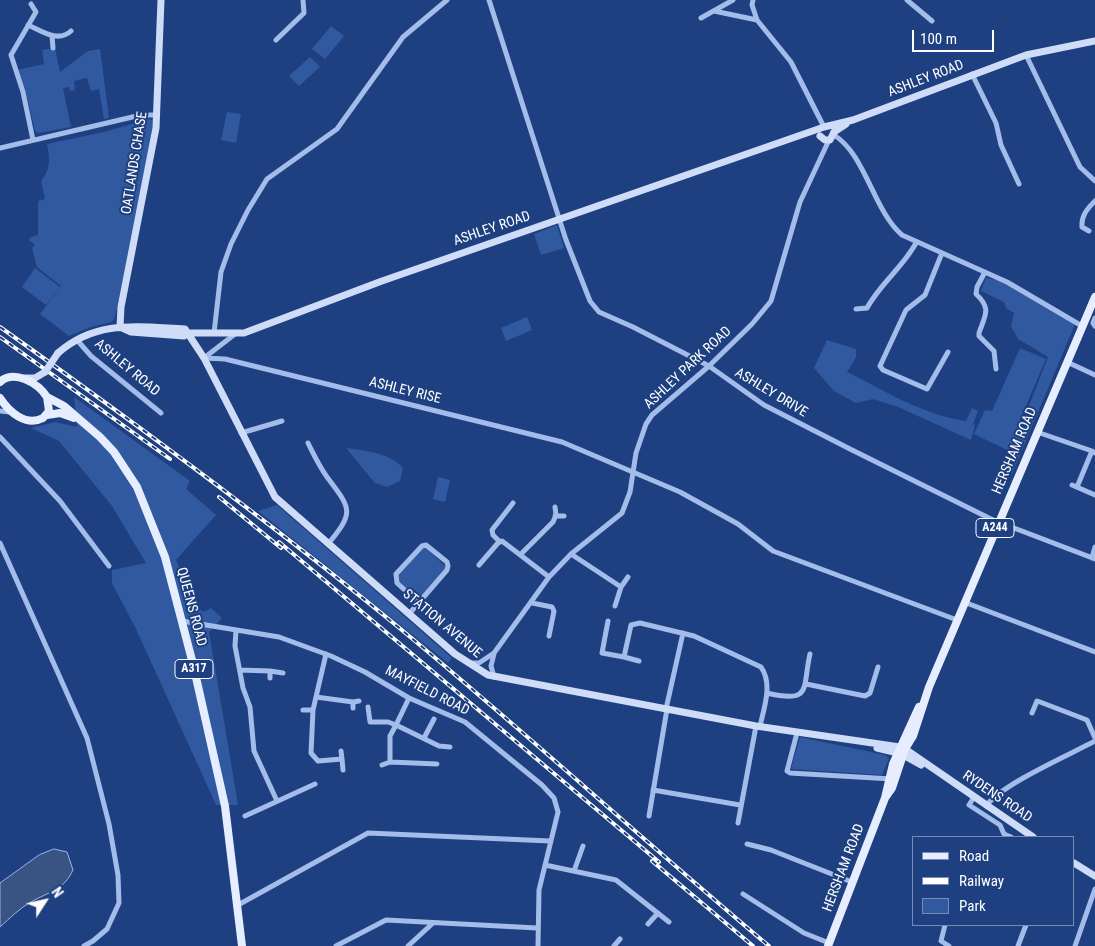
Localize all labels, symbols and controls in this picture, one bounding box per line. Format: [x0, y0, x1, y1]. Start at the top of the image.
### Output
scale bar [915, 20, 998, 52]
text: 100 m [920, 30, 957, 48]
street label: ASHLEY ROAD [886, 57, 966, 101]
street label: OATLANDS CHASE [119, 110, 151, 216]
street label: ASHLEY ROAD [451, 208, 533, 250]
street label: ASHLEY PARK ROAD [641, 323, 735, 413]
street label: ASHLEY ROAD [91, 336, 163, 400]
street label: ASHLEY DRIVE [732, 365, 810, 421]
street label: ASHLEY RISE [367, 374, 443, 408]
street label: HERSHAM ROAD [989, 405, 1041, 497]
road number: A244 [976, 518, 1014, 538]
street label: QUEENS ROAD [172, 566, 210, 648]
street label: STATION AVENUE [399, 586, 485, 662]
road number: A317 [175, 660, 213, 679]
street label: MAYFIELD ROAD [382, 663, 472, 719]
street label: RYDENS ROAD [959, 768, 1035, 826]
street label: HERSHAM ROAD [820, 822, 868, 914]
legend [912, 836, 1075, 926]
text: Road [959, 847, 989, 865]
text: Railway [959, 872, 1004, 890]
north arrow [20, 876, 70, 926]
text: N [48, 884, 66, 900]
text: Park [959, 897, 986, 915]

